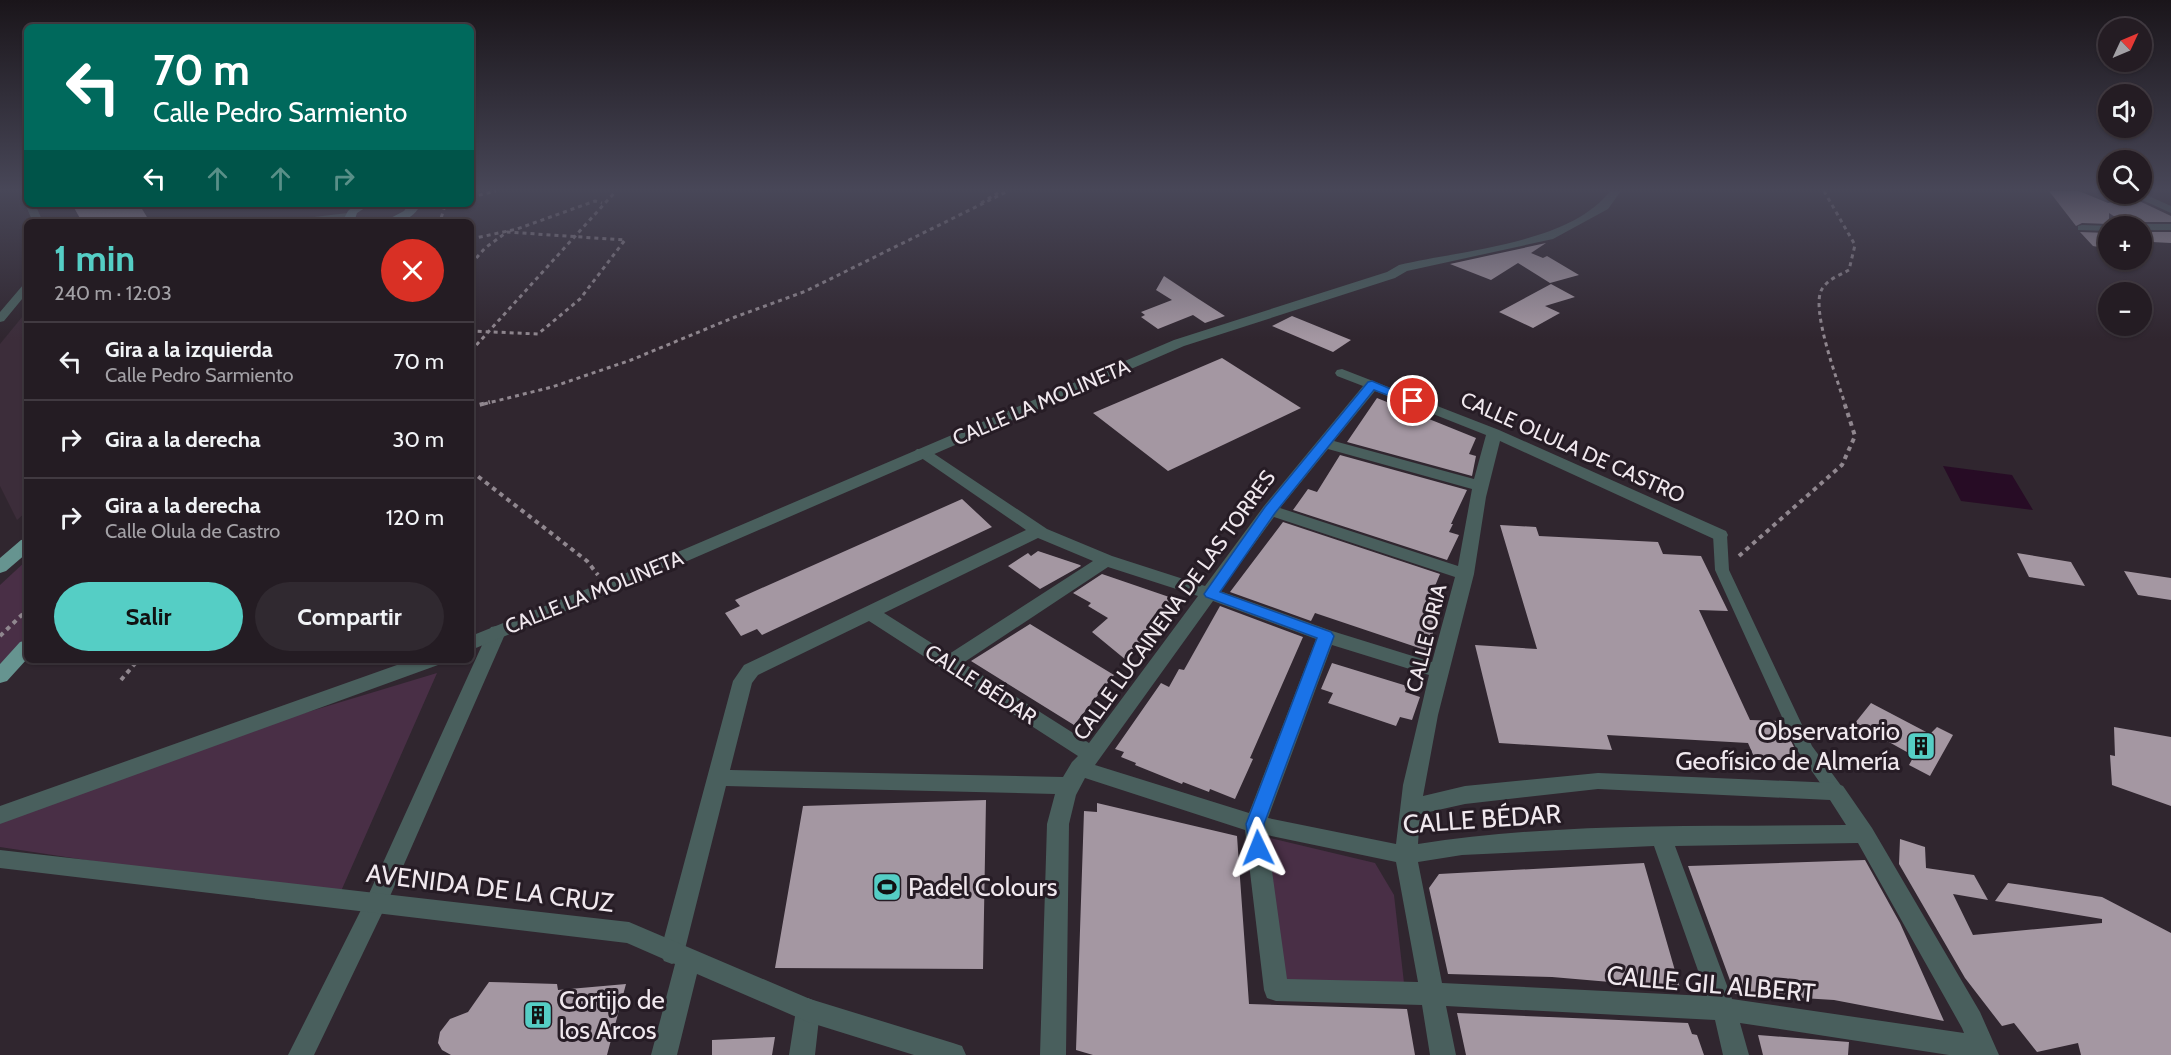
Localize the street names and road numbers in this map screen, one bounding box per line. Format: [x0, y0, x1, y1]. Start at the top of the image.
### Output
street label: CALLE LA MOLINETA [949, 353, 1133, 451]
street label: CALLE OLULA DE CASTRO [1457, 386, 1689, 508]
street label: CALLE LUCAINENA DE LAS TORRES [1068, 465, 1280, 745]
street label: CALLE LA MOLINETA [501, 545, 687, 639]
street label: CALLE ORIA [1401, 581, 1451, 695]
street label: CALLE BÉDAR [920, 639, 1042, 730]
street label: CALLE BÉDAR [1402, 797, 1563, 840]
street label: AVENIDA DE LA CRUZ [364, 857, 616, 919]
street label: CALLE GIL ALBERT [1605, 959, 1817, 1009]

